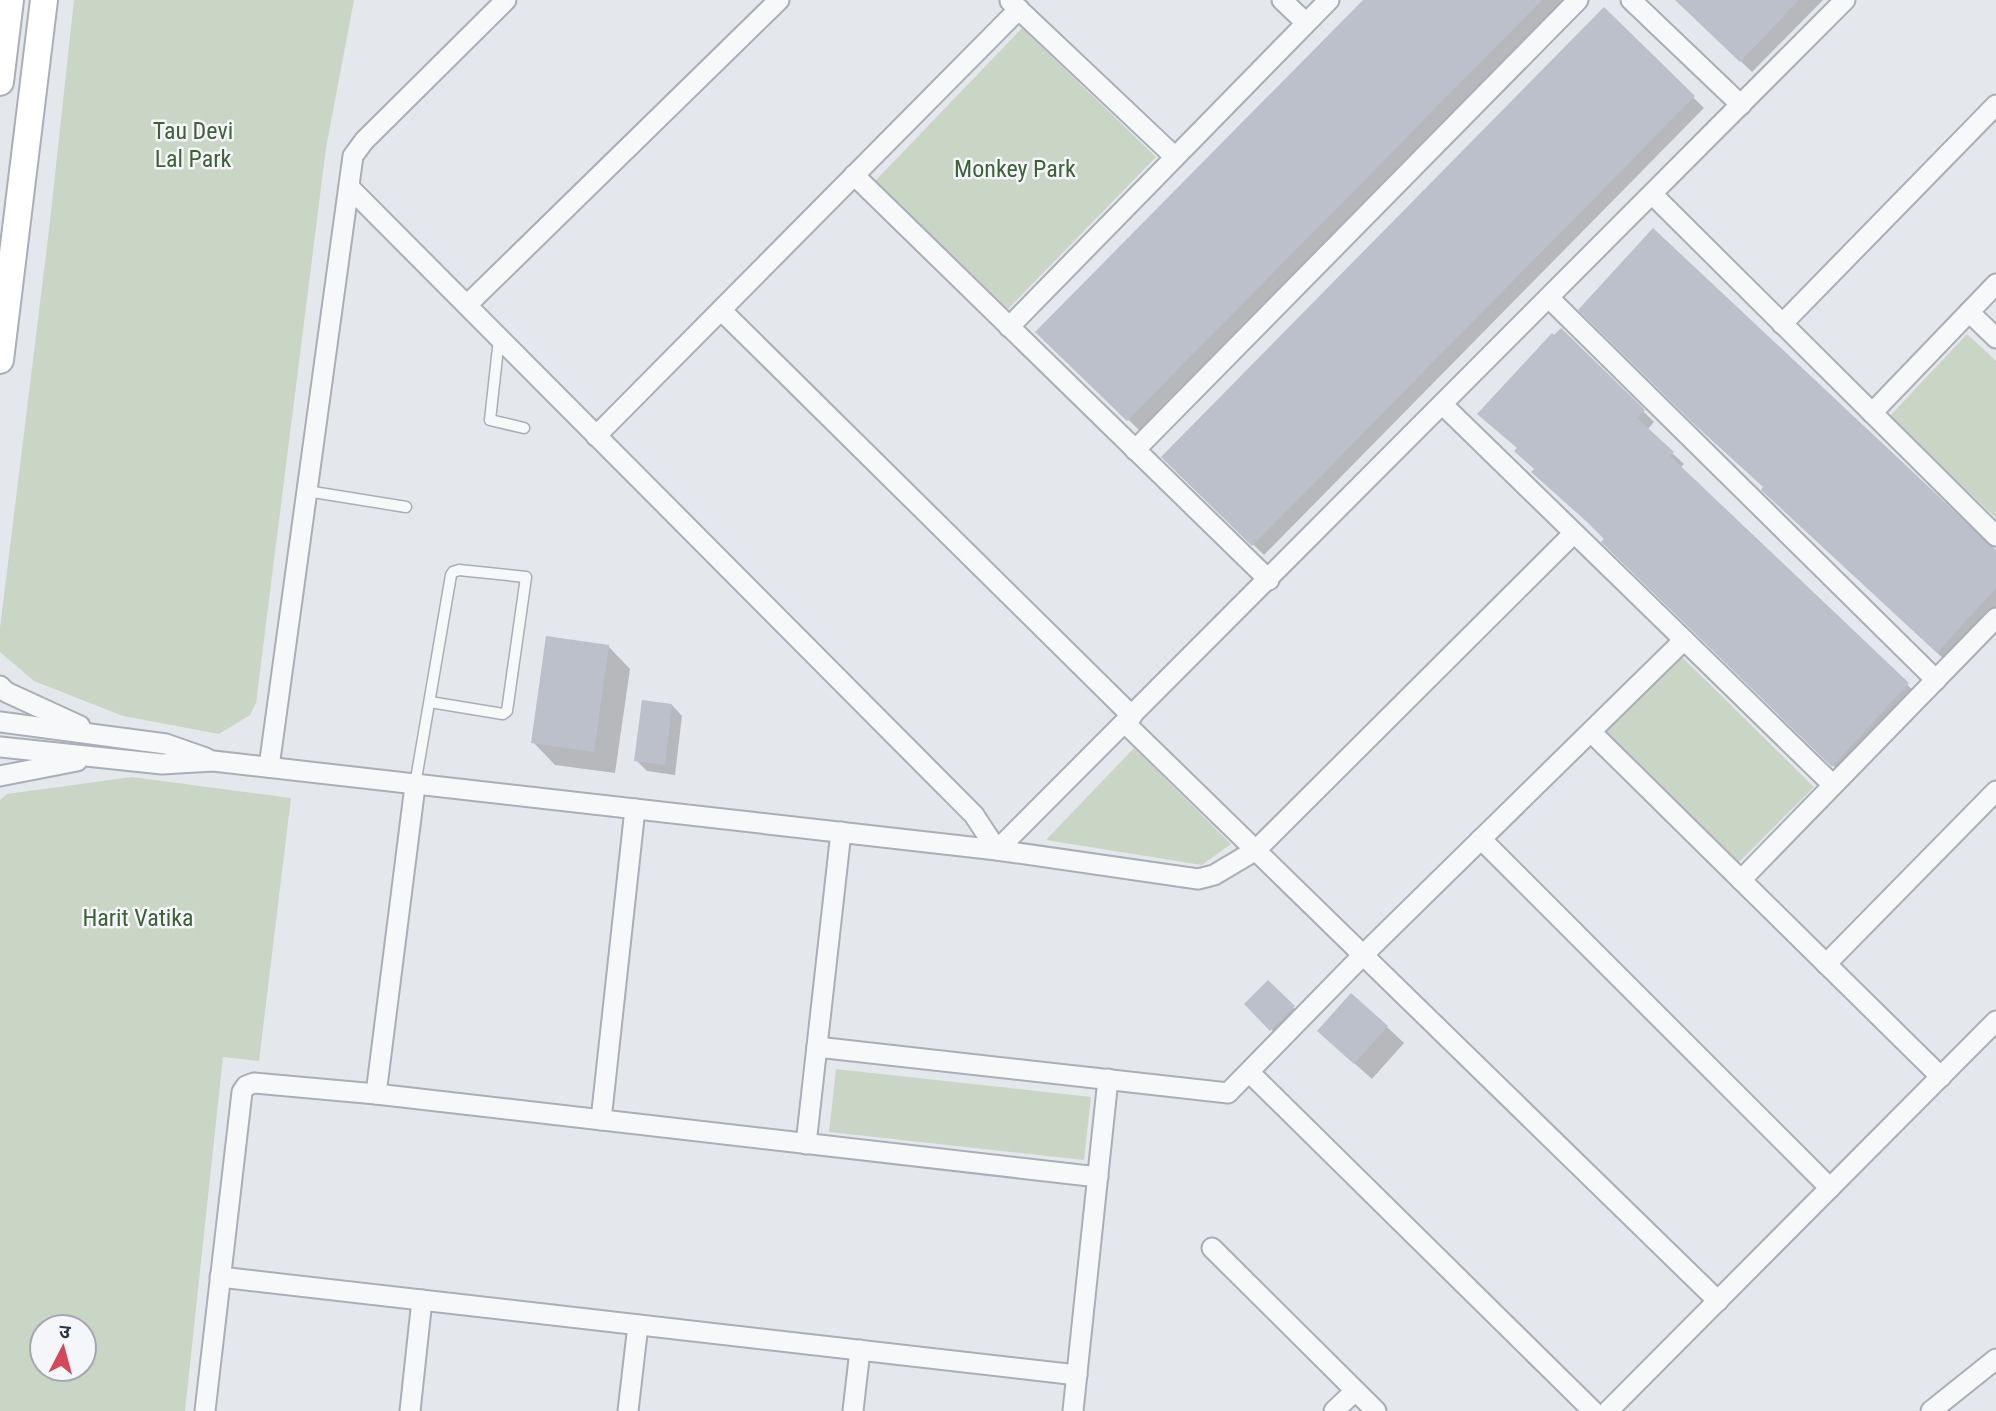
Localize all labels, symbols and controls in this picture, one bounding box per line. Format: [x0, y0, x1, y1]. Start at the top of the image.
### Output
park label: Tau Devi Lal Park [153, 117, 233, 173]
park label: Monkey Park [954, 155, 1076, 183]
park label: Harit Vatika [82, 904, 194, 932]
north arrow [28, 1313, 98, 1383]
text: उ [58, 1320, 72, 1344]

